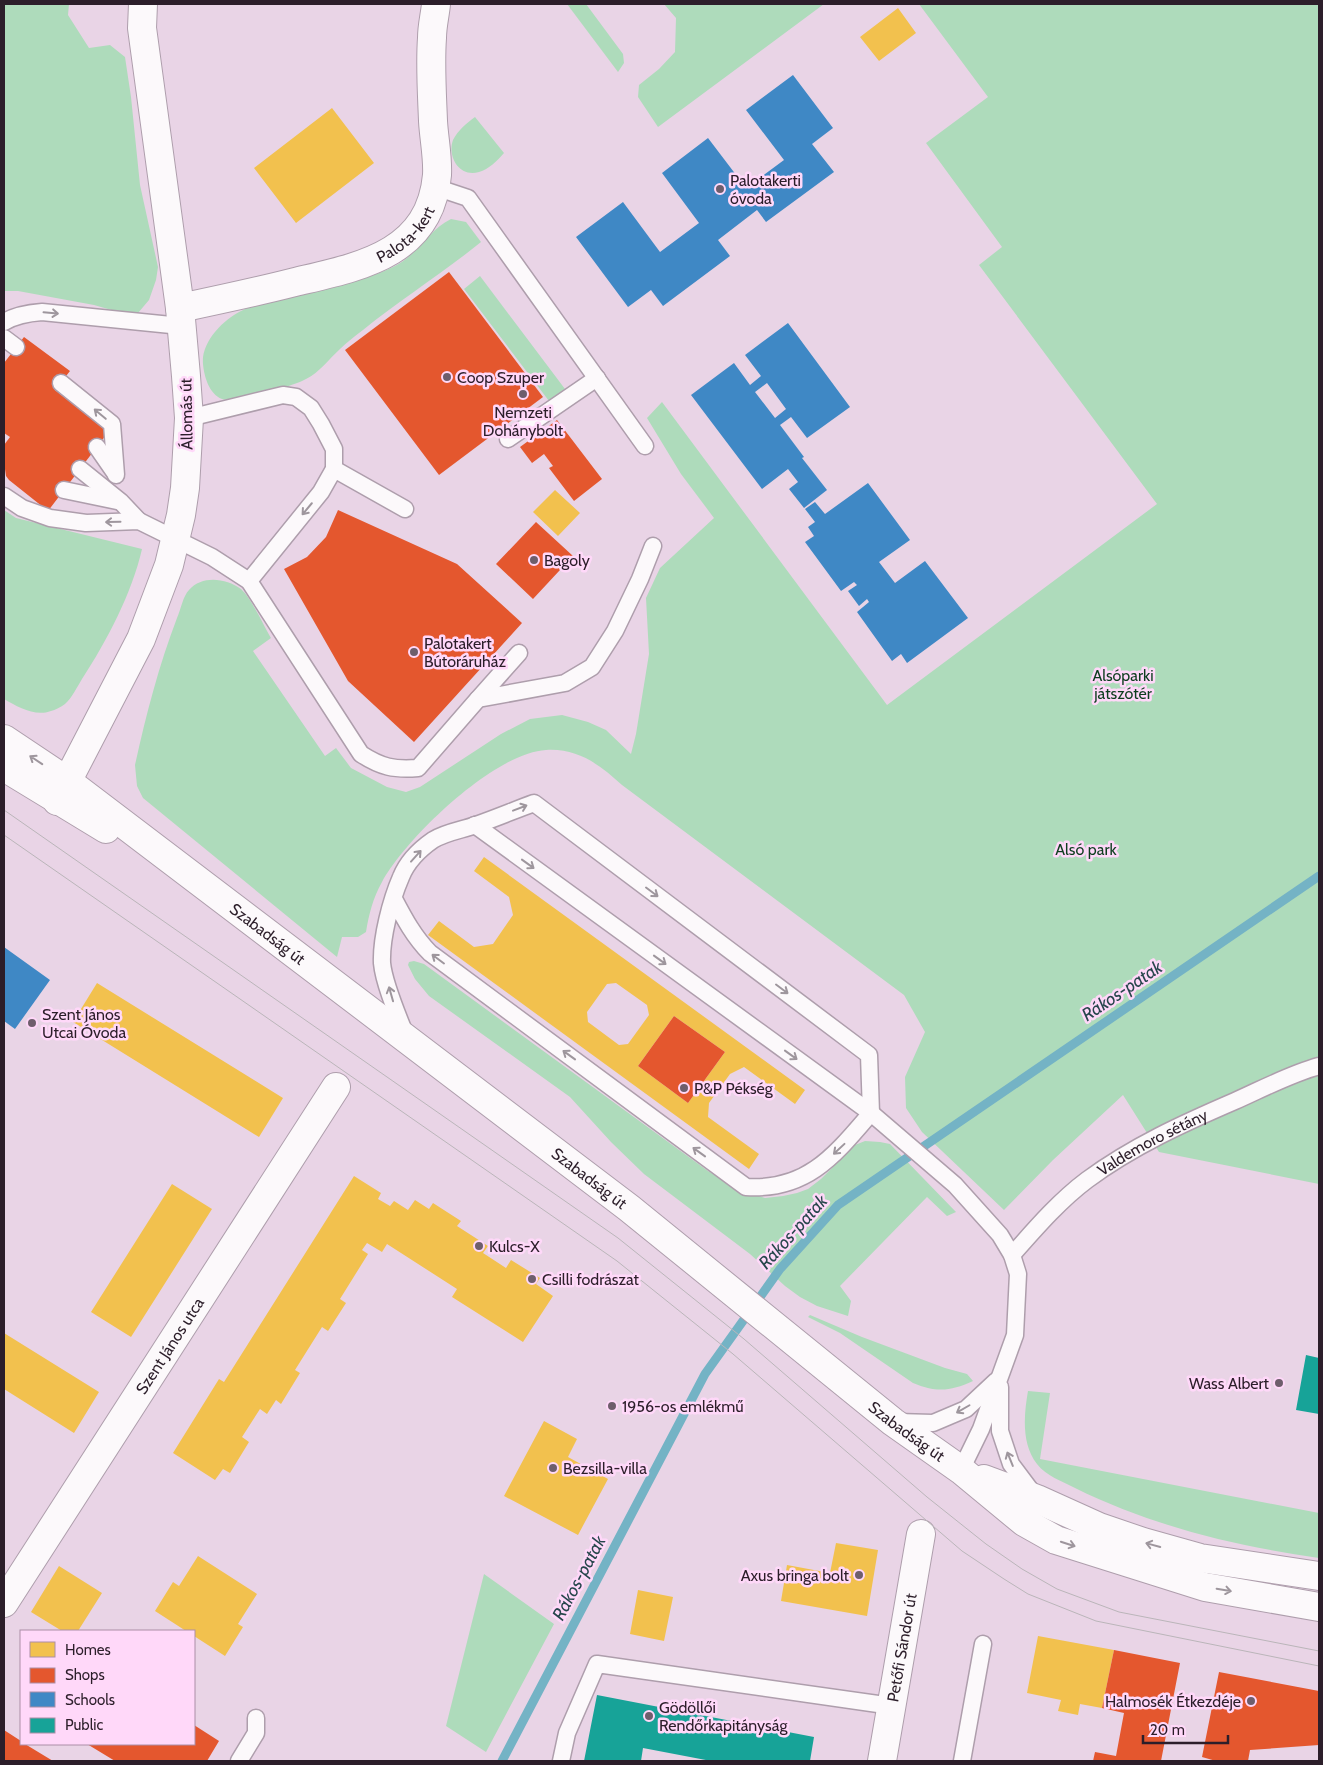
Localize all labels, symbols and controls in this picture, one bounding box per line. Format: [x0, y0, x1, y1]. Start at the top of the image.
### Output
place label: Palotakerti óvoda [730, 171, 801, 208]
marker: Palotakerti óvoda [714, 183, 726, 195]
street label: Palota-kert [373, 203, 439, 267]
one-way arrow [42, 308, 58, 318]
place label: Coop Szuper [457, 368, 545, 387]
marker: Coop Szuper [441, 371, 453, 383]
street label: Állomás út [176, 377, 197, 450]
marker: Nemzeti Dohánybolt [517, 388, 529, 400]
place label: Nemzeti Dohánybolt [483, 403, 564, 440]
one-way arrow [93, 409, 106, 420]
one-way arrow [302, 502, 313, 515]
one-way arrow [105, 517, 122, 527]
place label: Bagoly [544, 551, 590, 570]
marker: Bagoly [528, 554, 540, 566]
place label: Palotakert Bútoráruház [424, 634, 506, 671]
marker: Palotakert Bútoráruház [408, 646, 420, 658]
park label: Alsóparki játszótér [1092, 666, 1154, 703]
one-way arrow [29, 755, 43, 765]
one-way arrow [512, 803, 527, 812]
park label: Alsó park [1055, 840, 1118, 859]
one-way arrow [410, 850, 421, 863]
one-way arrow [521, 859, 535, 869]
one-way arrow [645, 887, 659, 897]
street label: Szabadság út [226, 899, 309, 969]
one-way arrow [432, 953, 445, 964]
one-way arrow [653, 954, 666, 965]
water label: Rákos-patak [1078, 955, 1168, 1026]
one-way arrow [775, 984, 788, 995]
one-way arrow [385, 987, 395, 1003]
place label: Szent János Utcai Óvoda [42, 1005, 126, 1042]
marker: Szent János Utcai Óvoda [26, 1017, 38, 1029]
one-way arrow [563, 1050, 576, 1061]
one-way arrow [784, 1050, 798, 1060]
place label: P&P Pékség [694, 1079, 774, 1098]
marker: P&P Pékség [678, 1082, 690, 1094]
street label: Valdemoro sétány [1094, 1105, 1211, 1180]
one-way arrow [832, 1143, 845, 1155]
street label: Szabadság út [548, 1144, 631, 1213]
one-way arrow [692, 1147, 706, 1157]
water label: Rákos-patak [754, 1189, 833, 1274]
place label: Kulcs-X [489, 1237, 540, 1256]
marker: Kulcs-X [473, 1240, 485, 1252]
place label: Csilli fodrászat [542, 1270, 640, 1289]
marker: Csilli fodrászat [526, 1273, 538, 1285]
street label: Szent János utca [132, 1294, 208, 1398]
place label: Wass Albert [1189, 1374, 1270, 1393]
marker: Wass Albert [1273, 1377, 1285, 1389]
place label: 1956-os emlékmű [622, 1397, 744, 1416]
street label: Szabadság út [865, 1397, 949, 1466]
marker: 1956-os emlékmű [606, 1400, 618, 1412]
one-way arrow [956, 1404, 970, 1415]
one-way arrow [1005, 1452, 1015, 1467]
place label: Bezsilla-villa [563, 1459, 647, 1478]
marker: Bezsilla-villa [547, 1462, 559, 1474]
water label: Rákos-patak [548, 1531, 611, 1624]
one-way arrow [1060, 1539, 1076, 1549]
one-way arrow [1145, 1540, 1161, 1549]
place label: Axus bringa bolt [741, 1566, 850, 1585]
marker: Axus bringa bolt [853, 1569, 865, 1581]
one-way arrow [1215, 1586, 1231, 1596]
street label: Petőfi Sándor út [883, 1591, 921, 1703]
legend [20, 1630, 195, 1745]
text: Homes [65, 1641, 111, 1659]
text: Shops [65, 1666, 105, 1684]
text: Schools [65, 1691, 115, 1709]
place label: Halmosék Étkezdéje [1105, 1692, 1241, 1711]
marker: Halmosék Étkezdéje [1245, 1695, 1257, 1707]
place label: Gödöllői Rendőrkapitányság [659, 1698, 788, 1735]
marker: Gödöllői Rendőrkapitányság [643, 1710, 655, 1722]
scale bar [1143, 1712, 1228, 1744]
text: Public [65, 1716, 103, 1734]
text: 20 m [1150, 1721, 1185, 1739]

